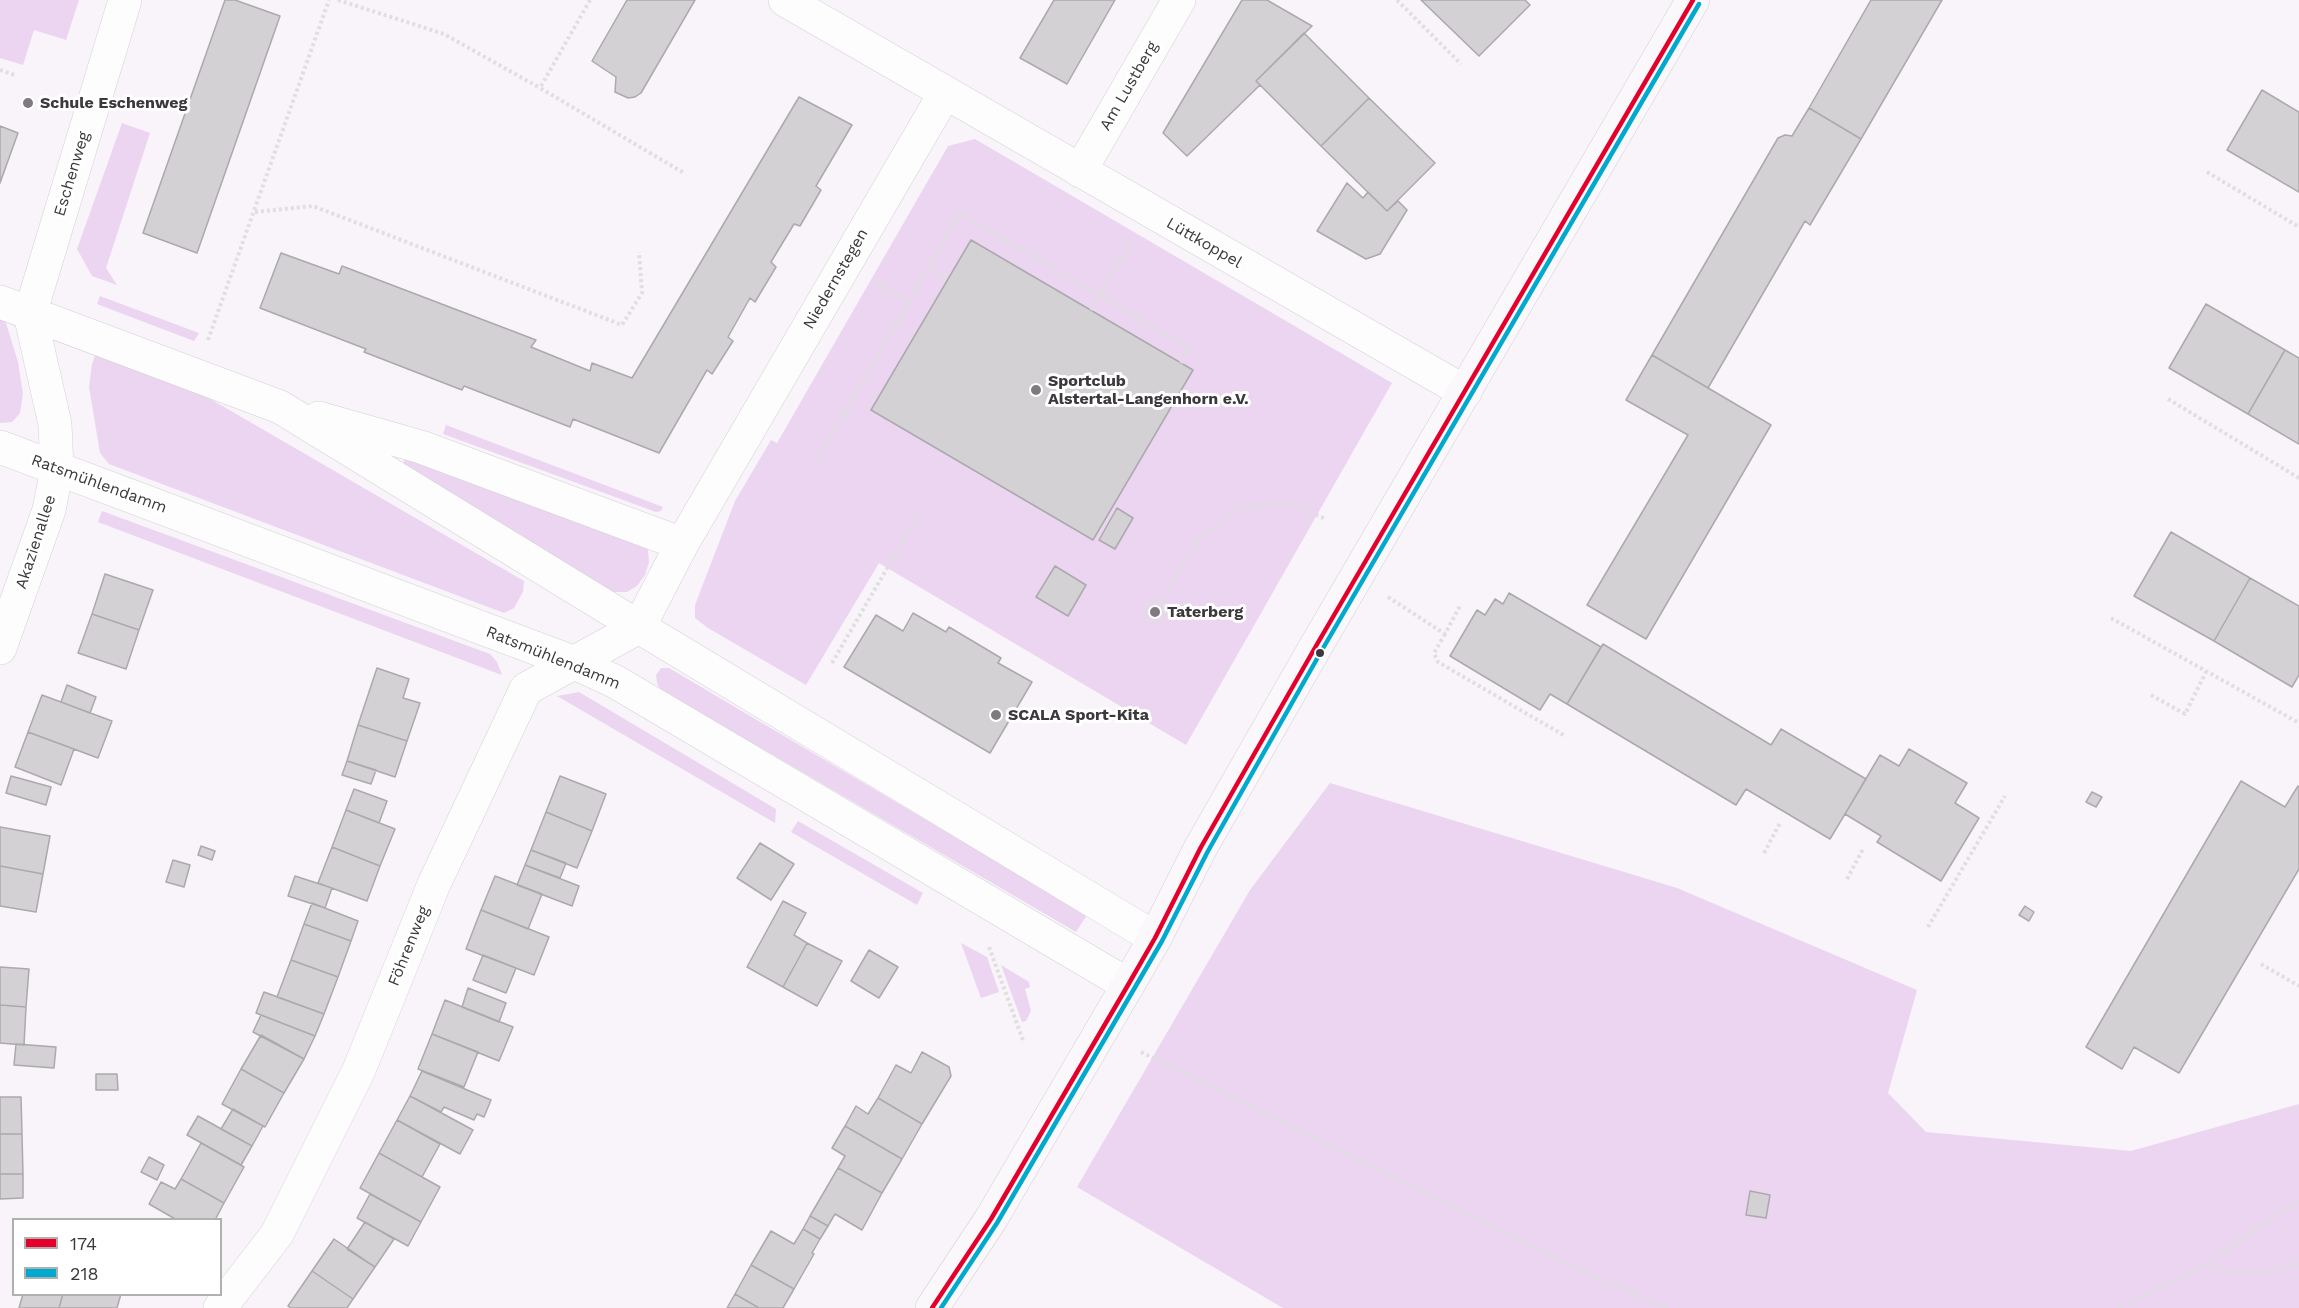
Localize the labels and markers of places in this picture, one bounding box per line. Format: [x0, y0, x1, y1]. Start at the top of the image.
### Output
place label: Schule Eschenweg [40, 93, 187, 113]
marker: Schule Eschenweg [21, 96, 35, 110]
place label: Sportclub Alstertal-Langenhorn e.V. [1048, 371, 1249, 409]
marker: Sportclub Alstertal-Langenhorn e.V. [1029, 383, 1043, 397]
place label: Taterberg [1167, 602, 1243, 622]
marker: Taterberg [1148, 605, 1162, 619]
unlabelled marker [1314, 647, 1326, 659]
place label: SCALA Sport-Kita [1008, 705, 1149, 725]
marker: SCALA Sport-Kita [989, 708, 1003, 722]

